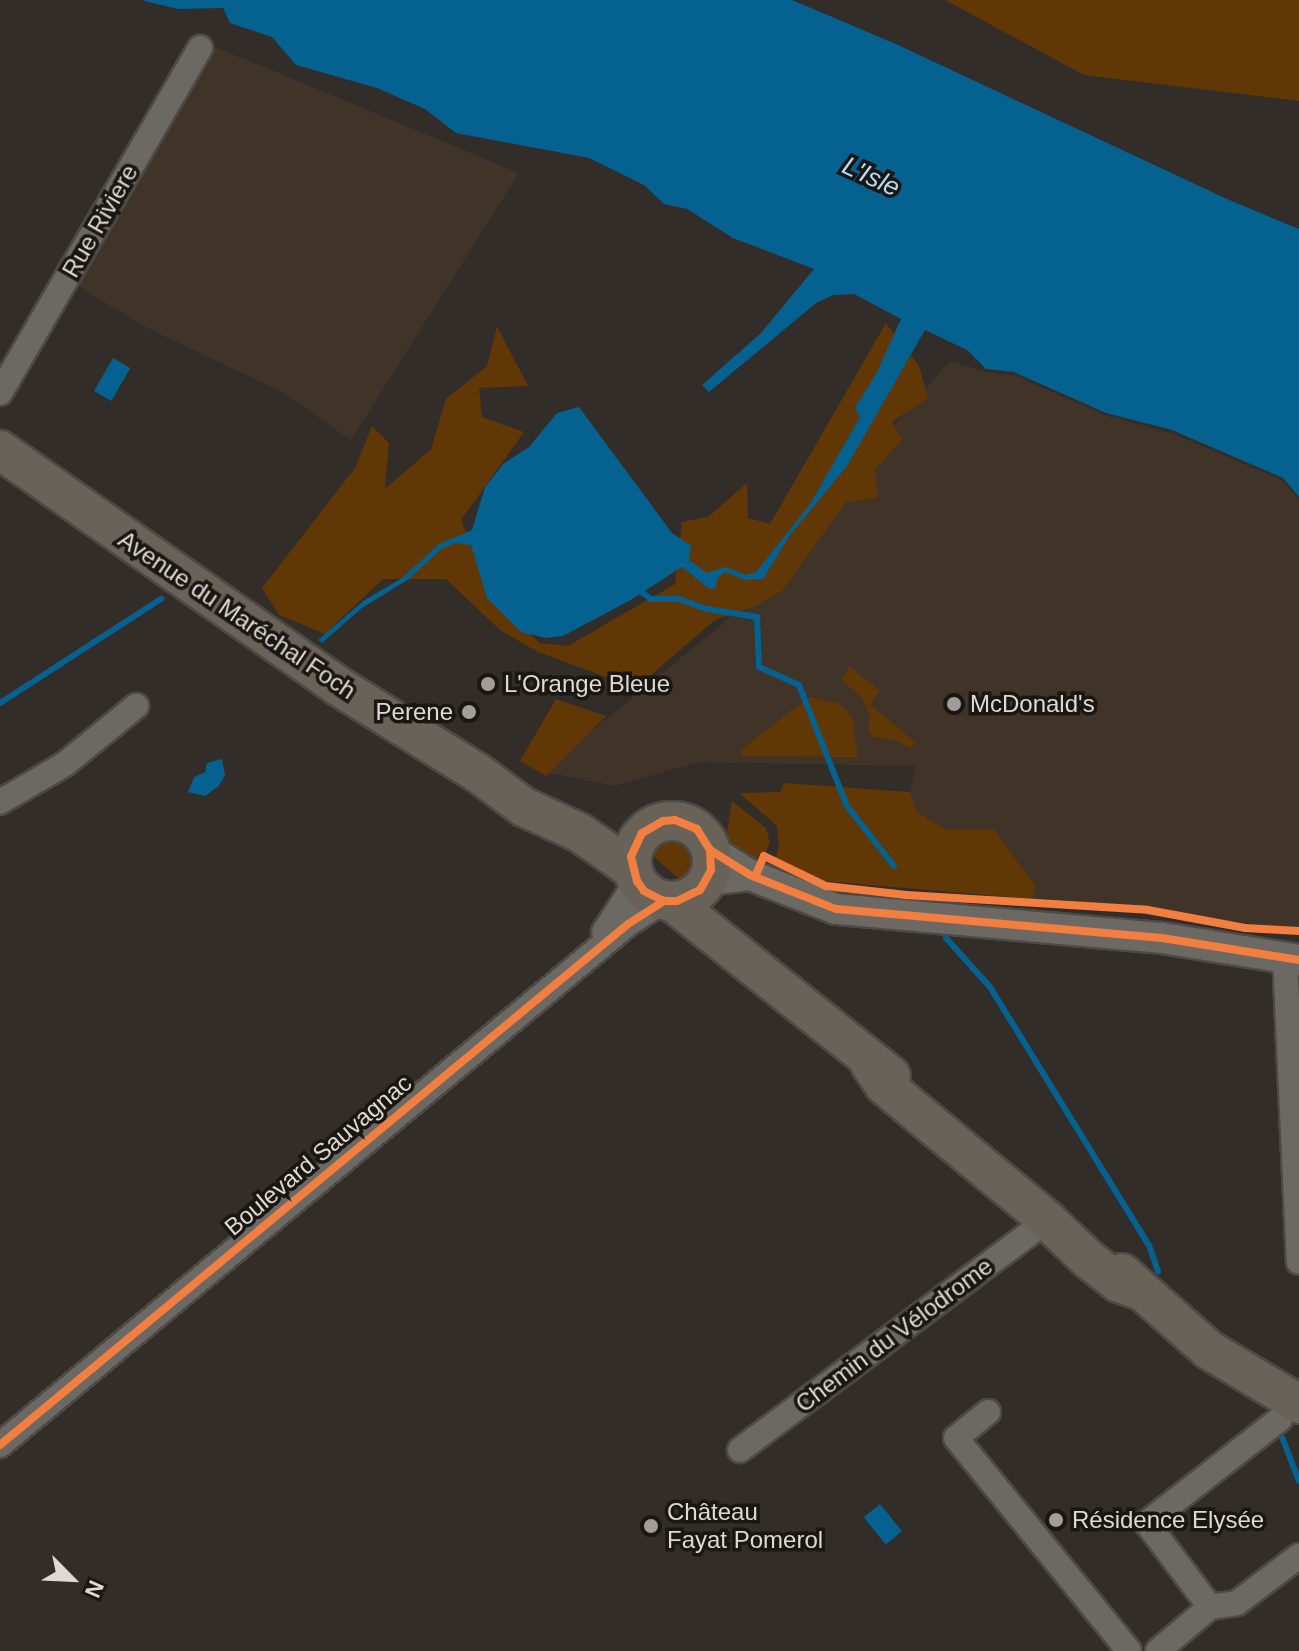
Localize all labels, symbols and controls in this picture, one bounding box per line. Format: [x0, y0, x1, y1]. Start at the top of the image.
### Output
water label: L'Isle [837, 150, 905, 204]
street label: Rue Riviere [56, 160, 144, 282]
street label: Avenue du Maréchal Foch [113, 525, 361, 705]
place label: L'Orange Bleue [504, 670, 670, 698]
marker: L'Orange Bleue [479, 675, 497, 693]
place label: McDonald's [970, 690, 1095, 718]
marker: McDonald's [945, 695, 963, 713]
place label: Perene [376, 698, 453, 726]
marker: Perene [460, 703, 478, 721]
street label: Boulevard Sauvagnac [219, 1068, 417, 1242]
street label: Chemin du Vélodrome [790, 1252, 998, 1418]
place label: Château Fayat Pomerol [667, 1498, 823, 1554]
place label: Résidence Elysée [1072, 1506, 1264, 1534]
marker: Résidence Elysée [1047, 1511, 1065, 1529]
marker: Château Fayat Pomerol [642, 1517, 660, 1535]
north arrow [32, 1539, 112, 1619]
text: N [80, 1577, 109, 1601]

